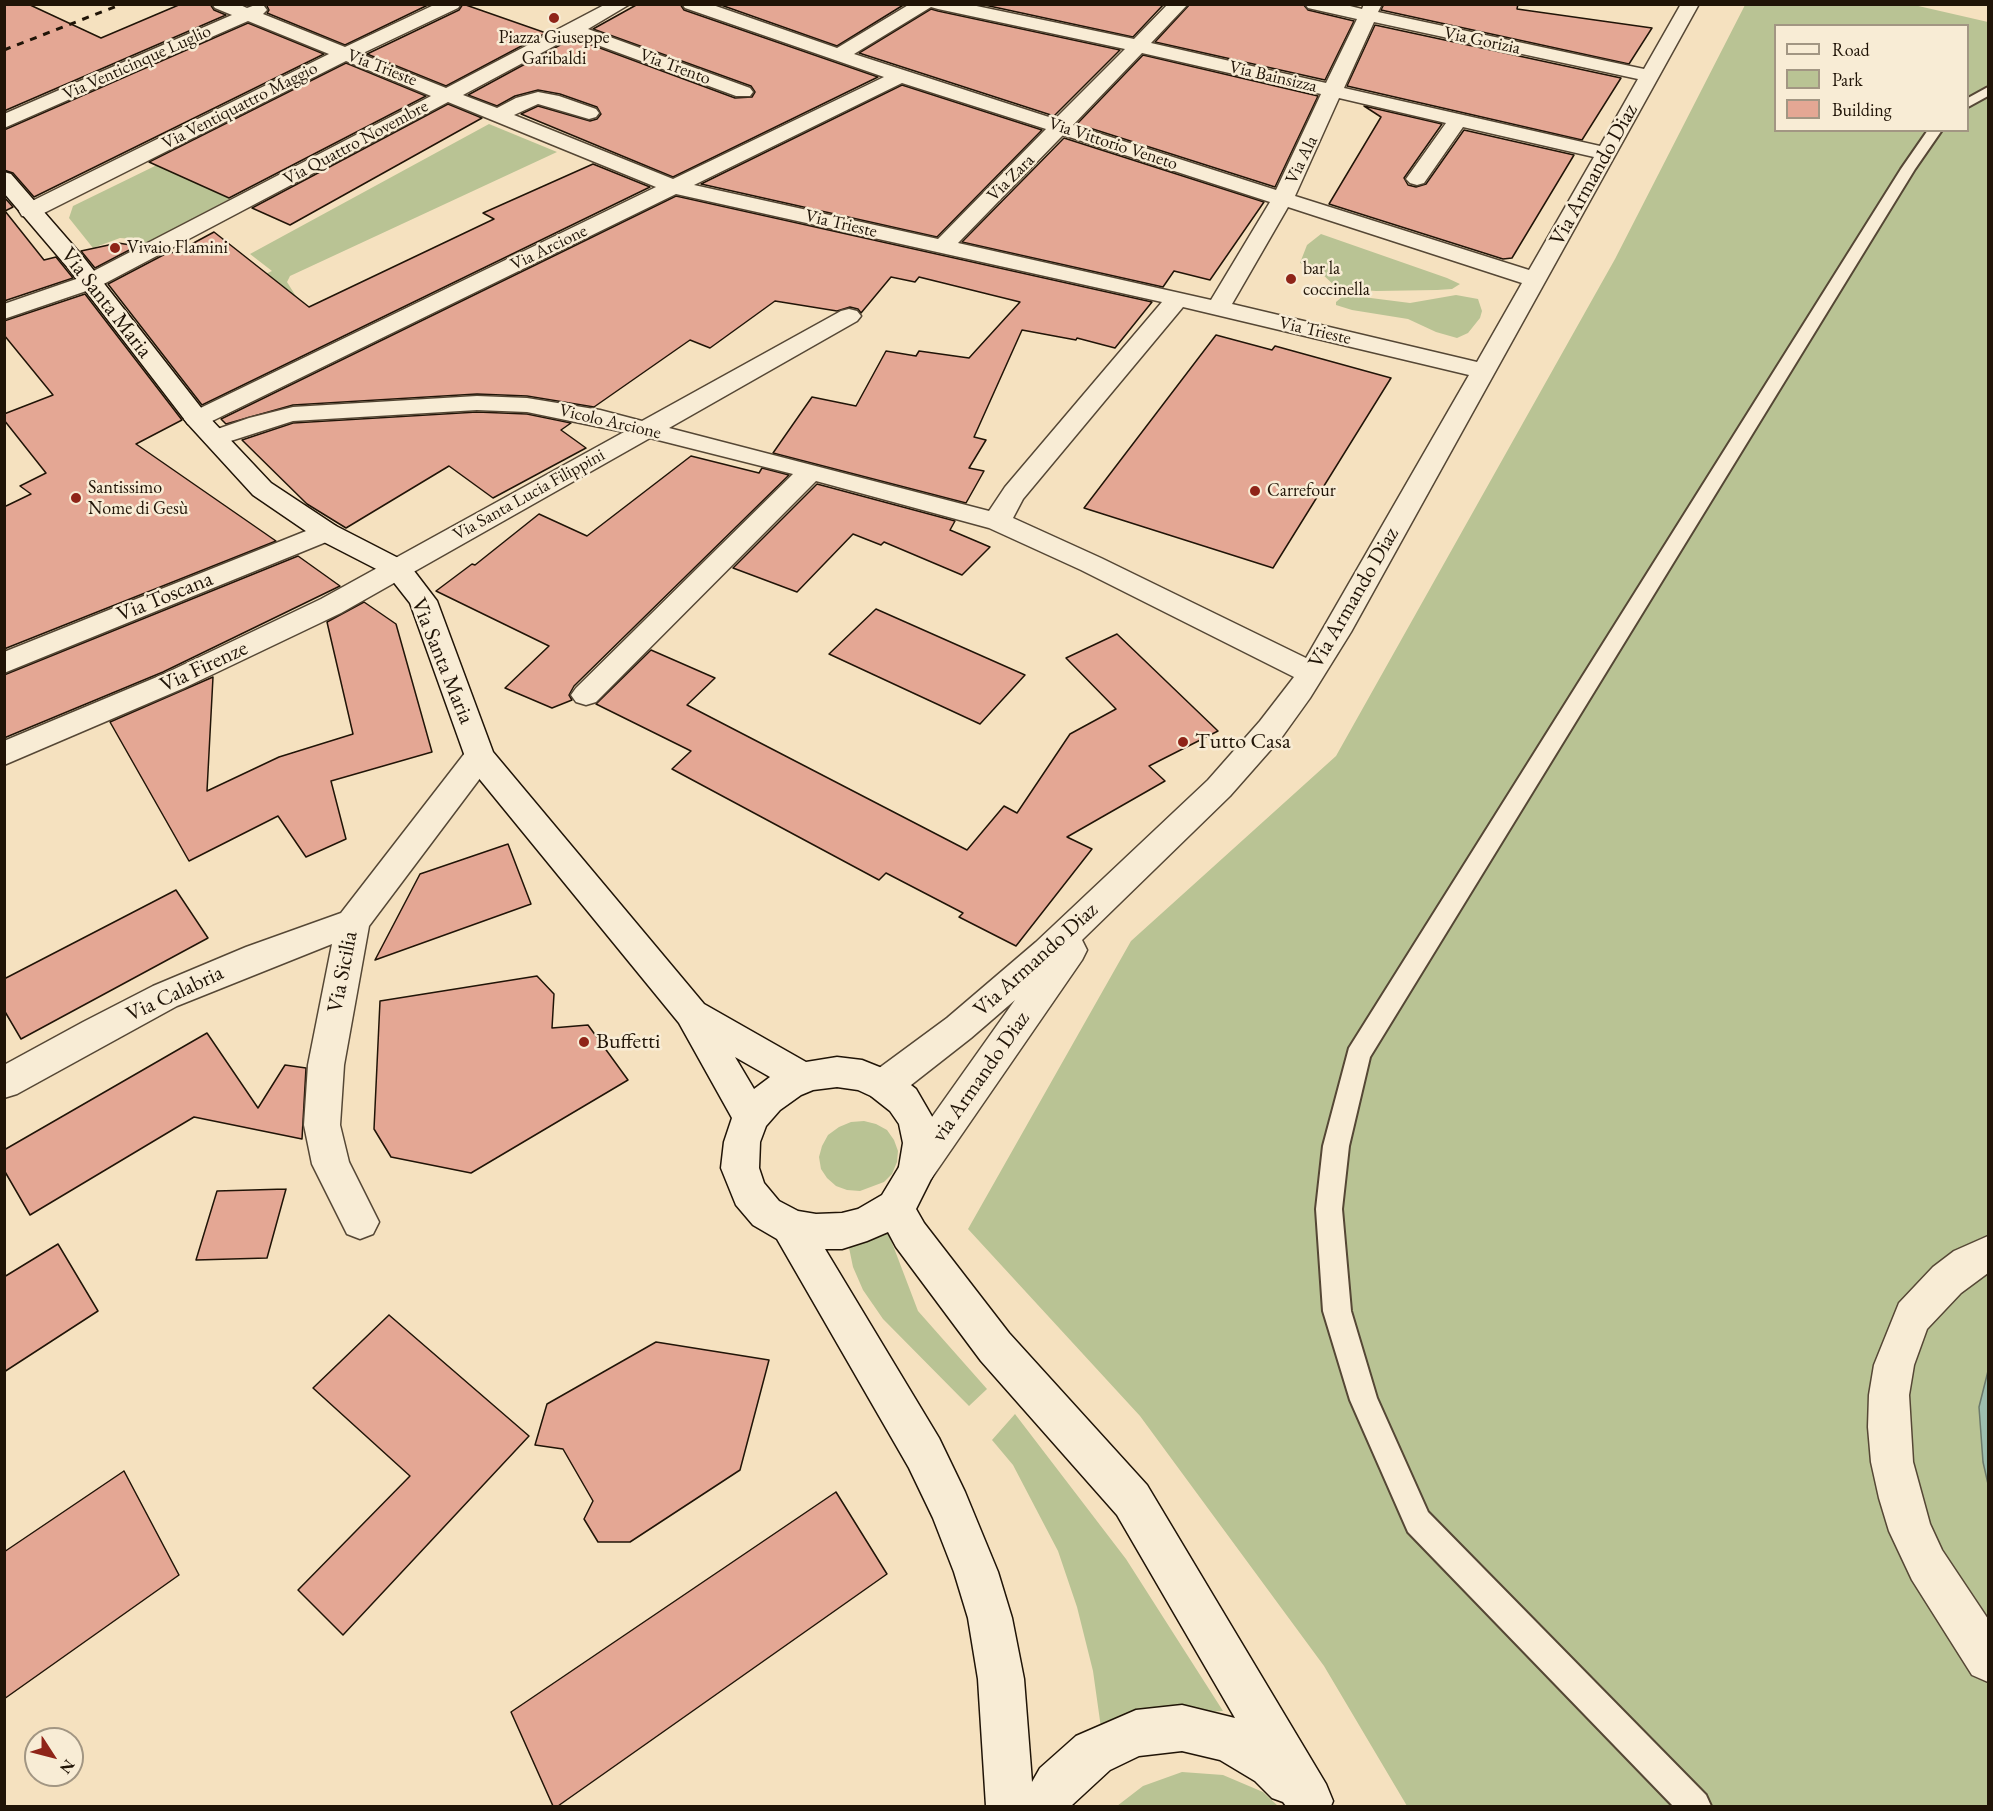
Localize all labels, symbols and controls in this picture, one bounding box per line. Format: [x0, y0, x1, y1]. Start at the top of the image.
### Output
marker: Piazza Giuseppe Garibaldi [547, 11, 561, 25]
street label: Via Venticinque Luglio [60, 21, 214, 105]
street label: Via Gorizia [1442, 22, 1522, 60]
legend [1774, 24, 1969, 132]
place label: Piazza Giuseppe Garibaldi [498, 27, 610, 70]
text: Road [1832, 38, 1870, 61]
street label: Via Trento [636, 44, 714, 90]
street label: Via Trieste [344, 45, 420, 91]
street label: Via Bainsizza [1227, 56, 1319, 98]
street label: Via Ventiquattro Maggio [159, 57, 321, 155]
text: Park [1832, 68, 1863, 91]
street label: Via Quattro Novembre [280, 96, 432, 190]
text: Building [1832, 98, 1892, 121]
street label: Via Armando Diaz [1544, 99, 1644, 251]
street label: Via Vittorio Veneto [1046, 113, 1180, 175]
street label: Via Ala [1281, 132, 1323, 188]
street label: Via Zara [983, 150, 1039, 206]
street label: Via Trieste [803, 205, 879, 243]
street label: Via Arcione [507, 220, 591, 276]
place label: Vivaio Flamini [127, 237, 228, 259]
marker: Vivaio Flamini [108, 241, 122, 255]
street label: Via Santa Maria [55, 242, 157, 364]
place label: bar la coccinella [1303, 258, 1370, 300]
marker: bar la coccinella [1284, 272, 1298, 286]
street label: Via Trieste [1277, 312, 1353, 350]
street label: Vicolo Arcione [557, 400, 663, 444]
street label: Via Santa Lucia Filippini [449, 444, 609, 546]
place label: Santissimo Nome di Gesù [88, 477, 188, 520]
place label: Carrefour [1267, 480, 1336, 502]
marker: Carrefour [1248, 484, 1262, 498]
marker: Santissimo Nome di Gesù [69, 491, 83, 505]
street label: Via Armando Diaz [1303, 523, 1405, 673]
street label: Via Toscana [113, 566, 217, 628]
street label: Via Santa Maria [405, 594, 479, 728]
street label: Via Firenze [156, 635, 252, 699]
place label: Tutto Casa [1195, 729, 1291, 755]
marker: Tutto Casa [1176, 735, 1190, 749]
street label: Via Armando Diaz [968, 897, 1104, 1023]
street label: Via Sicilia [322, 929, 364, 1015]
street label: Via Calabria [122, 960, 228, 1028]
street label: via Armando Diaz [926, 1007, 1036, 1147]
place label: Buffetti [596, 1029, 660, 1055]
marker: Buffetti [577, 1035, 591, 1049]
north arrow [24, 1727, 84, 1787]
text: N [55, 1755, 80, 1778]

